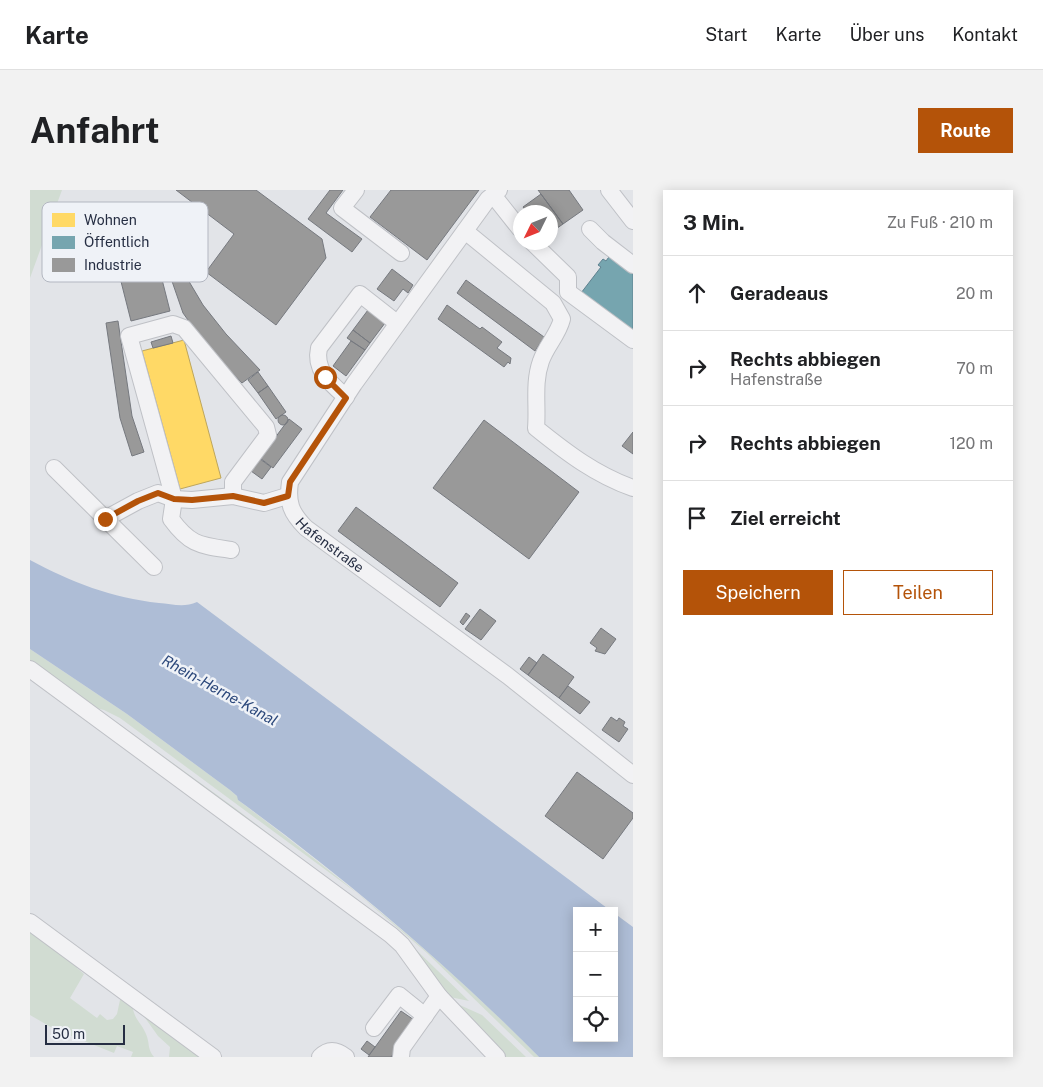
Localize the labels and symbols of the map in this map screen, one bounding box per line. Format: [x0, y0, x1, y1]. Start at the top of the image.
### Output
legend [42, 202, 208, 282]
north arrow [513, 205, 558, 250]
text: Wohnen [84, 212, 137, 228]
text: Öffentlich [84, 232, 149, 250]
text: Industrie [84, 257, 142, 273]
route start [314, 366, 337, 389]
route end [94, 508, 117, 531]
street label: Hafenstraße [292, 514, 367, 576]
water label: Rhein-Herne-Kanal [159, 651, 281, 729]
scale bar [45, 1022, 125, 1045]

